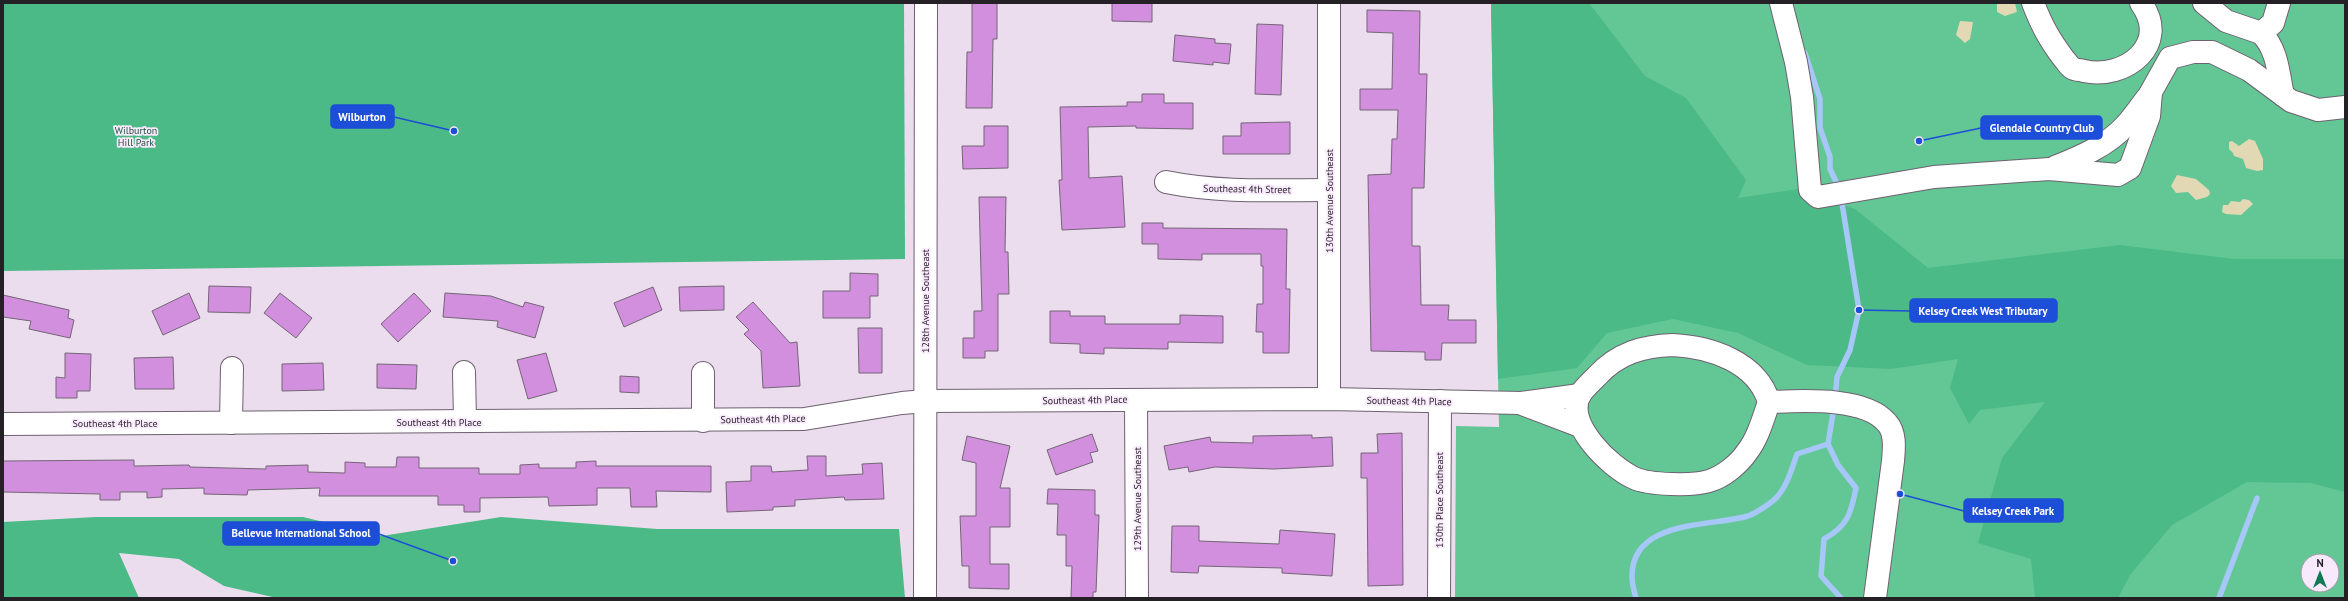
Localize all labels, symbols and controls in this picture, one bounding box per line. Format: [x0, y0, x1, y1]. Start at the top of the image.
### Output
callout: Wilburton [331, 105, 394, 128]
text: Wilburton [338, 110, 386, 124]
callout: Glendale Country Club [1981, 116, 2102, 139]
text: Glendale Country Club [1990, 121, 2094, 135]
park label: Wilburton Hill Park [115, 124, 157, 149]
street label: 130th Avenue Southeast [1323, 148, 1336, 253]
street label: Southeast 4th Street [1203, 182, 1292, 196]
street label: 128th Avenue Southeast [919, 248, 932, 353]
callout: Kelsey Creek West Tributary [1910, 299, 2057, 322]
text: Kelsey Creek West Tributary [1919, 304, 2048, 318]
street label: Southeast 4th Place [1042, 393, 1128, 407]
street label: Southeast 4th Place [1366, 394, 1452, 408]
street label: Southeast 4th Place [720, 412, 806, 426]
street label: Southeast 4th Place [396, 416, 482, 429]
street label: Southeast 4th Place [72, 417, 158, 430]
street label: 129th Avenue Southeast [1131, 446, 1144, 551]
street label: 130th Place Southeast [1433, 451, 1446, 548]
callout: Kelsey Creek Park [1964, 499, 2063, 522]
text: Kelsey Creek Park [1972, 504, 2055, 518]
callout: Bellevue International School [223, 522, 379, 545]
text: Bellevue International School [231, 526, 371, 540]
north arrow [2300, 553, 2340, 593]
text: N [2316, 556, 2324, 570]

